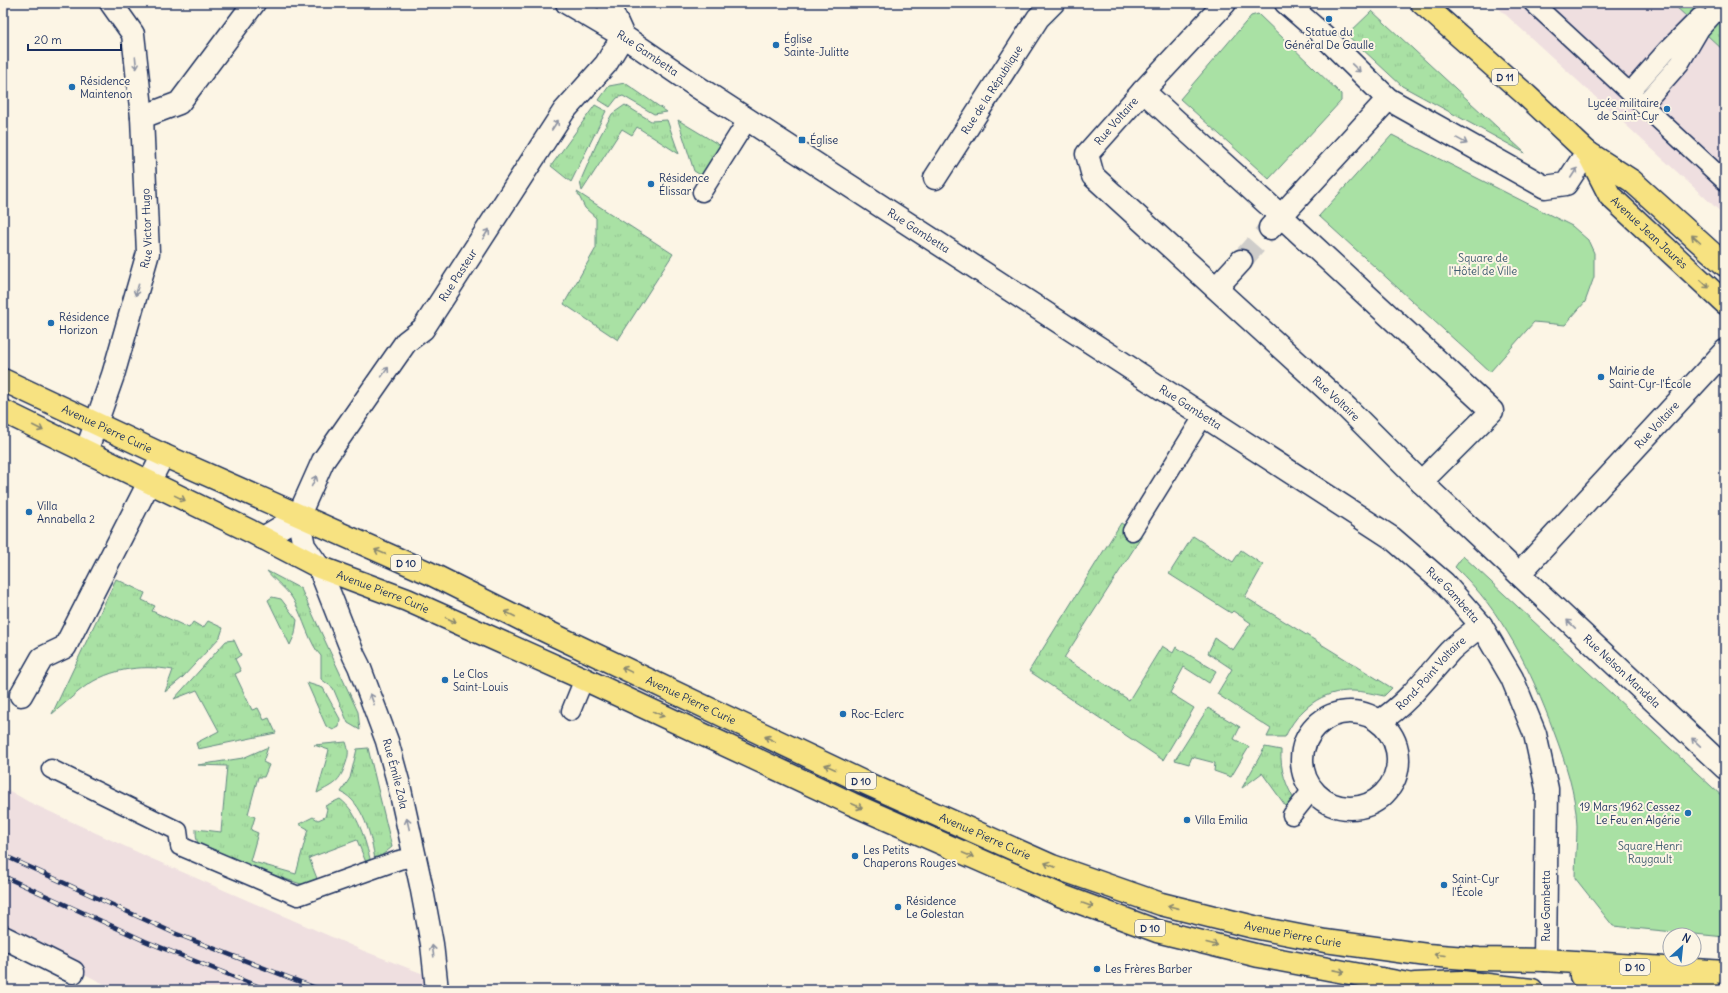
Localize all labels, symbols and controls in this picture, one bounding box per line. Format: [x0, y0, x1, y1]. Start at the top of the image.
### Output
marker: Statue du Général De Gaulle [1324, 14, 1334, 24]
place label: Statue du Général De Gaulle [1284, 25, 1374, 52]
scale bar [28, 26, 121, 52]
street label: Rue Gambetta [614, 27, 681, 79]
place label: Église Sainte-Julitte [784, 31, 849, 59]
text: 20 m [34, 32, 62, 47]
marker: Église Sainte-Julitte [771, 40, 781, 50]
street label: Rue de la République [958, 43, 1026, 137]
one-way arrow [133, 56, 140, 69]
one-way arrow [1351, 63, 1361, 73]
road number: D 11 [1492, 69, 1518, 85]
place label: Résidence Maintenon [80, 74, 132, 101]
marker: Résidence Maintenon [67, 82, 77, 92]
street label: Rue Voltaire [1091, 94, 1141, 148]
place label: Lycée militaire de Saint-Cyr [1587, 96, 1660, 123]
marker: Lycée militaire de Saint-Cyr [1662, 104, 1672, 114]
one-way arrow [552, 119, 560, 131]
place label: Église [810, 132, 838, 147]
marker: Église [797, 135, 807, 145]
one-way arrow [1456, 137, 1468, 145]
one-way arrow [1569, 167, 1578, 178]
place label: Résidence Élissar [659, 171, 709, 198]
marker: Résidence Élissar [646, 179, 656, 189]
street label: Rue Victor Hugo [137, 188, 155, 270]
street label: Avenue Jean Jaurès [1608, 193, 1691, 272]
street label: Rue Gambetta [885, 205, 952, 256]
one-way arrow [482, 228, 490, 240]
one-way arrow [1691, 234, 1701, 244]
street label: Rue Pasteur [436, 246, 480, 304]
park label: Square de l'Hôtel de Ville [1449, 251, 1517, 278]
one-way arrow [1700, 279, 1710, 289]
one-way arrow [133, 283, 140, 296]
place label: Résidence Horizon [59, 310, 109, 337]
marker: Résidence Horizon [46, 318, 56, 328]
place label: Mairie de Saint-Cyr-l'École [1609, 364, 1691, 391]
one-way arrow [381, 367, 389, 378]
marker: Mairie de Saint-Cyr-l'École [1596, 372, 1606, 382]
street label: Rue Voltaire [1310, 373, 1363, 424]
street label: Rue Gambetta [1157, 382, 1224, 432]
street label: Rue Voltaire [1631, 398, 1682, 452]
street label: Avenue Pierre Curie [60, 402, 155, 456]
one-way arrow [32, 425, 44, 433]
one-way arrow [311, 475, 318, 487]
one-way arrow [174, 494, 186, 502]
place label: Villa Annabella 2 [37, 499, 95, 526]
marker: Villa Annabella 2 [24, 507, 34, 517]
one-way arrow [375, 548, 387, 555]
road number: D 10 [391, 555, 421, 571]
street label: Rue Gambetta [1424, 564, 1483, 626]
street label: Avenue Pierre Curie [335, 567, 432, 616]
one-way arrow [505, 609, 517, 617]
one-way arrow [444, 617, 456, 624]
one-way arrow [1566, 619, 1576, 628]
street label: Rue Nelson Mandela [1581, 632, 1663, 711]
street label: Rond-Point Voltaire [1393, 633, 1468, 713]
one-way arrow [622, 666, 634, 673]
place label: Le Clos Saint-Louis [453, 667, 508, 694]
street label: Avenue Pierre Curie [644, 673, 738, 728]
marker: Le Clos Saint-Louis [440, 675, 450, 685]
one-way arrow [367, 694, 375, 706]
place label: Roc-Eclerc [851, 707, 905, 721]
marker: Roc-Eclerc [838, 709, 848, 719]
one-way arrow [652, 711, 664, 718]
one-way arrow [764, 735, 776, 742]
street label: Rue Émile Zola [380, 737, 411, 810]
one-way arrow [1691, 737, 1701, 746]
one-way arrow [825, 763, 837, 770]
road number: D 10 [846, 773, 876, 789]
place label: 19 Mars 1962 Cessez Le Feu en Algérie [1580, 800, 1680, 827]
one-way arrow [851, 803, 863, 810]
marker: 19 Mars 1962 Cessez Le Feu en Algérie [1683, 808, 1693, 818]
street label: Avenue Pierre Curie [937, 810, 1033, 863]
place label: Villa Emilia [1195, 813, 1248, 827]
marker: Villa Emilia [1182, 815, 1192, 825]
one-way arrow [404, 818, 412, 831]
park label: Square Henri Raygault [1618, 839, 1682, 866]
place label: Les Petits Chaperons Rouges [863, 843, 956, 870]
marker: Les Petits Chaperons Rouges [850, 851, 860, 861]
one-way arrow [962, 852, 974, 859]
one-way arrow [1045, 861, 1057, 869]
street label: Rue Gambetta [1539, 870, 1553, 942]
place label: Saint-Cyr l'École [1452, 872, 1500, 899]
marker: Saint-Cyr l'École [1439, 880, 1449, 890]
place label: Résidence Le Golestan [906, 894, 964, 921]
marker: Résidence Le Golestan [893, 902, 903, 912]
one-way arrow [1082, 902, 1094, 910]
one-way arrow [1167, 903, 1180, 911]
street label: Avenue Pierre Curie [1243, 918, 1342, 950]
road number: D 10 [1135, 920, 1165, 936]
north arrow [1662, 927, 1702, 967]
text: N [1680, 930, 1693, 946]
one-way arrow [1205, 941, 1218, 949]
one-way arrow [429, 945, 437, 958]
one-way arrow [1434, 952, 1447, 959]
road number: D 10 [1620, 959, 1650, 975]
place label: Les Frères Barber [1105, 962, 1193, 976]
marker: Les Frères Barber [1092, 964, 1102, 974]
one-way arrow [1332, 968, 1345, 976]

